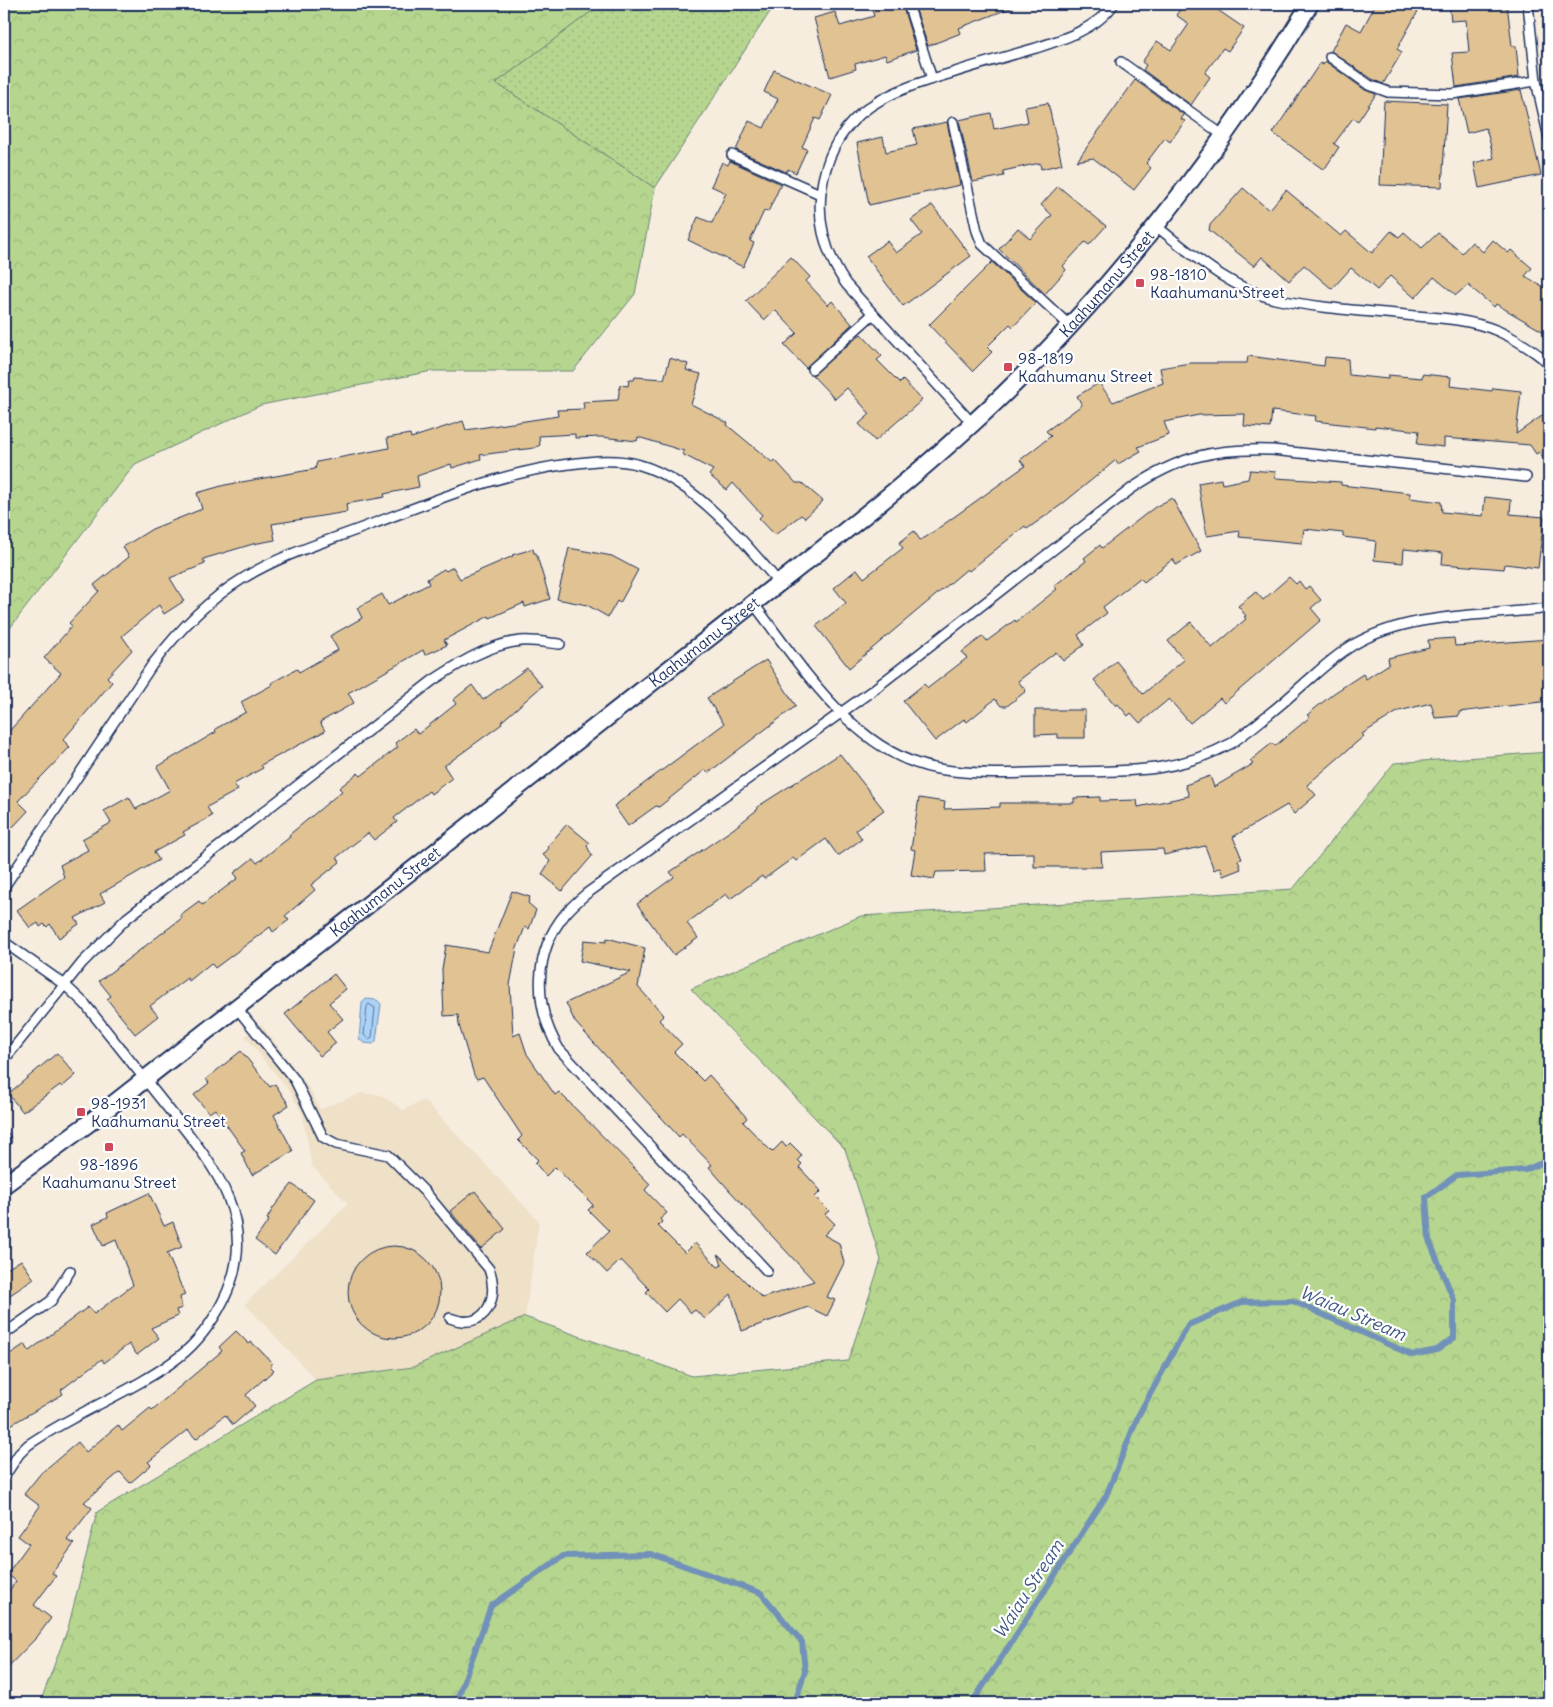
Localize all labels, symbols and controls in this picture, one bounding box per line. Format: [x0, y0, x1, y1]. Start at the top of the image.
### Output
street label: Kaahumanu Street [1055, 226, 1159, 341]
place label: 98-1810 Kaahumanu Street [1150, 264, 1285, 302]
marker: 98-1810 Kaahumanu Street [1134, 277, 1146, 289]
place label: 98-1819 Kaahumanu Street [1018, 348, 1153, 386]
marker: 98-1819 Kaahumanu Street [1002, 361, 1014, 373]
street label: Kaahumanu Street [645, 592, 764, 691]
street label: Kaahumanu Street [326, 842, 445, 941]
place label: 98-1931 Kaahumanu Street [91, 1093, 226, 1131]
marker: 98-1931 Kaahumanu Street [75, 1106, 87, 1118]
marker: 98-1896 Kaahumanu Street [103, 1141, 115, 1153]
place label: 98-1896 Kaahumanu Street [42, 1154, 177, 1192]
water label: Waiau Stream [1296, 1280, 1411, 1346]
water label: Waiau Stream [987, 1534, 1069, 1643]

